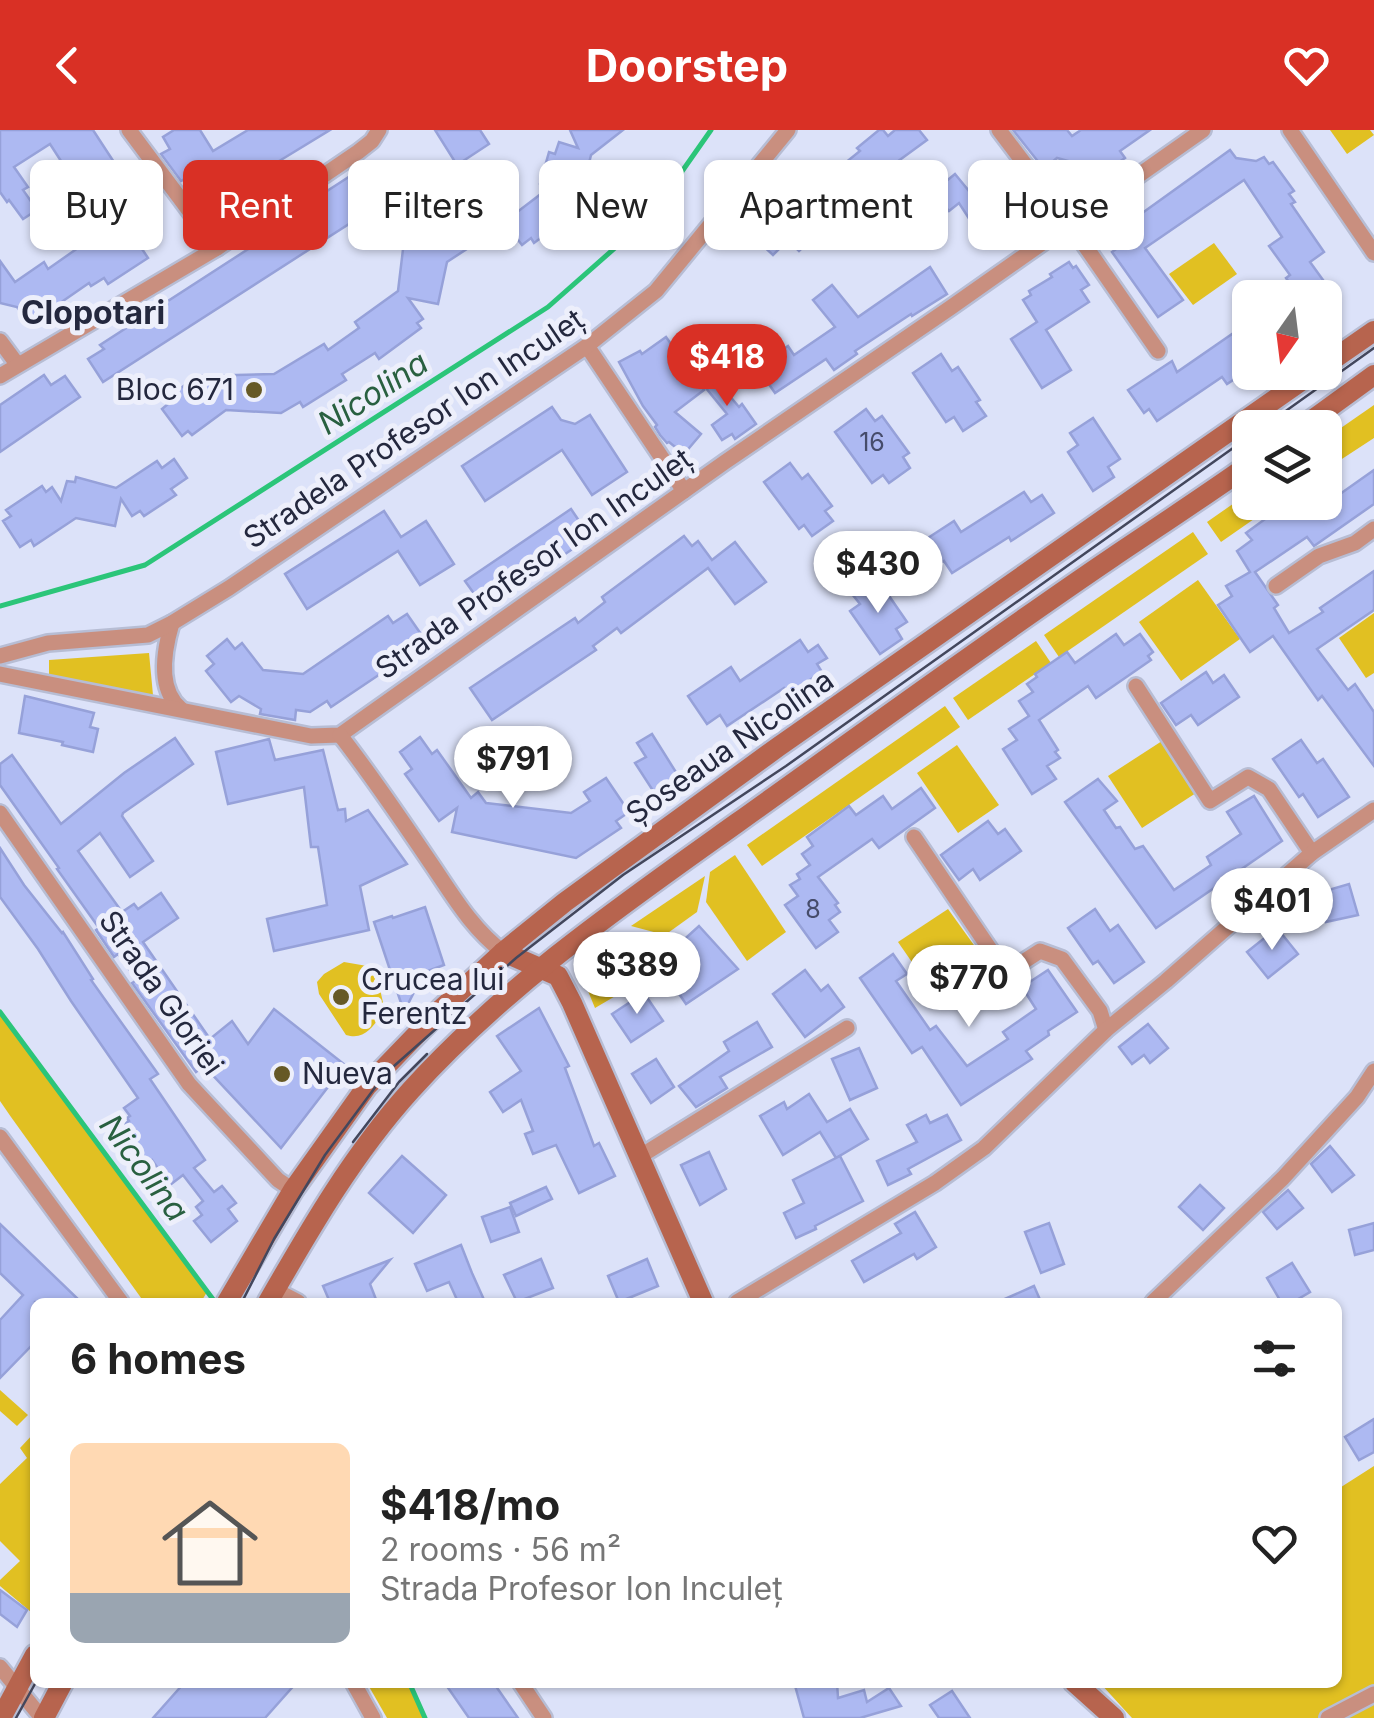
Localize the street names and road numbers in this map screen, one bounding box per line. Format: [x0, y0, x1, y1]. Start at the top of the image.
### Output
street label: Stradela Profesor Ion Inculeț [237, 301, 591, 556]
street label: Strada Profesor Ion Inculeț [368, 440, 699, 687]
street label: Șoseaua Nicolina [619, 661, 841, 832]
street label: Strada Gloriei [92, 903, 232, 1082]

